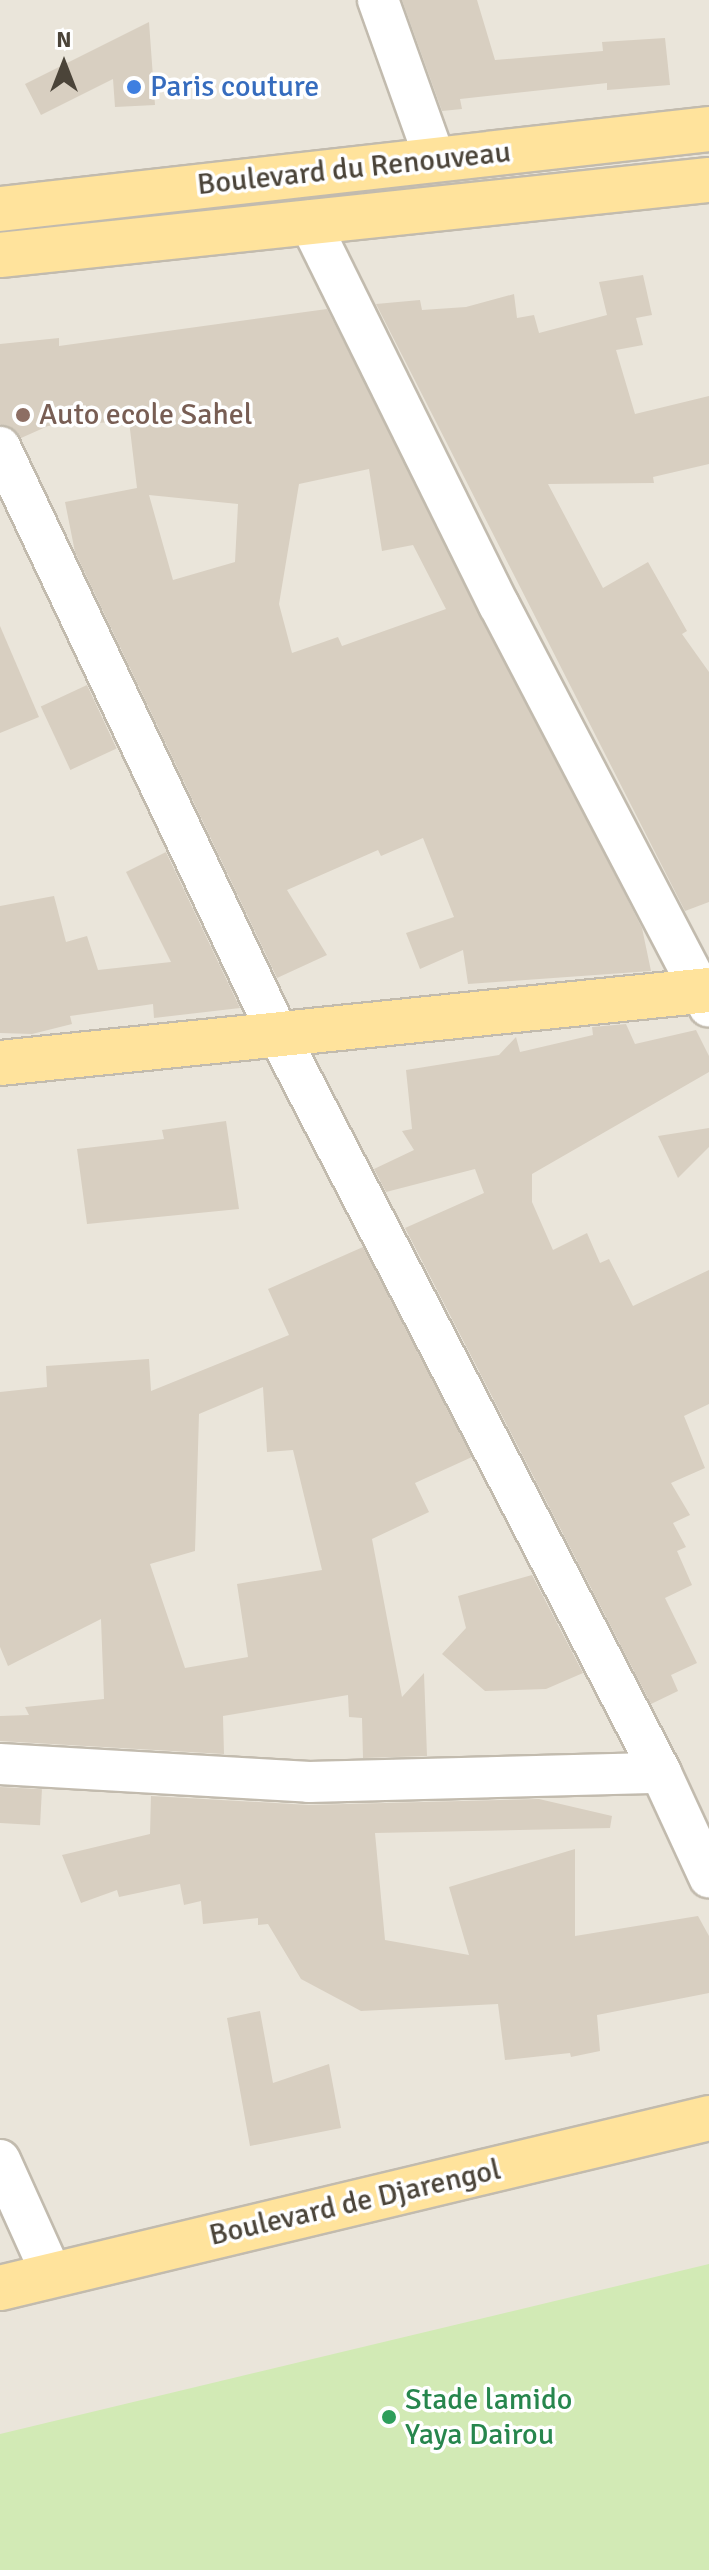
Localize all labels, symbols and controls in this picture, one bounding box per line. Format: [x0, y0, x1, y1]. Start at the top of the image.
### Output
north arrow [24, 24, 104, 104]
text: N [56, 26, 72, 53]
place label: Paris couture [150, 69, 319, 105]
marker: Paris couture [125, 78, 143, 96]
street label: Boulevard du Renouveau [195, 135, 513, 203]
place label: Auto ecole Sahel [39, 397, 253, 433]
marker: Auto ecole Sahel [14, 406, 32, 424]
street label: Boulevard de Djarengol [206, 2152, 504, 2254]
place label: Stade lamido Yaya Dairou [405, 2382, 572, 2452]
marker: Stade lamido Yaya Dairou [380, 2408, 398, 2426]

